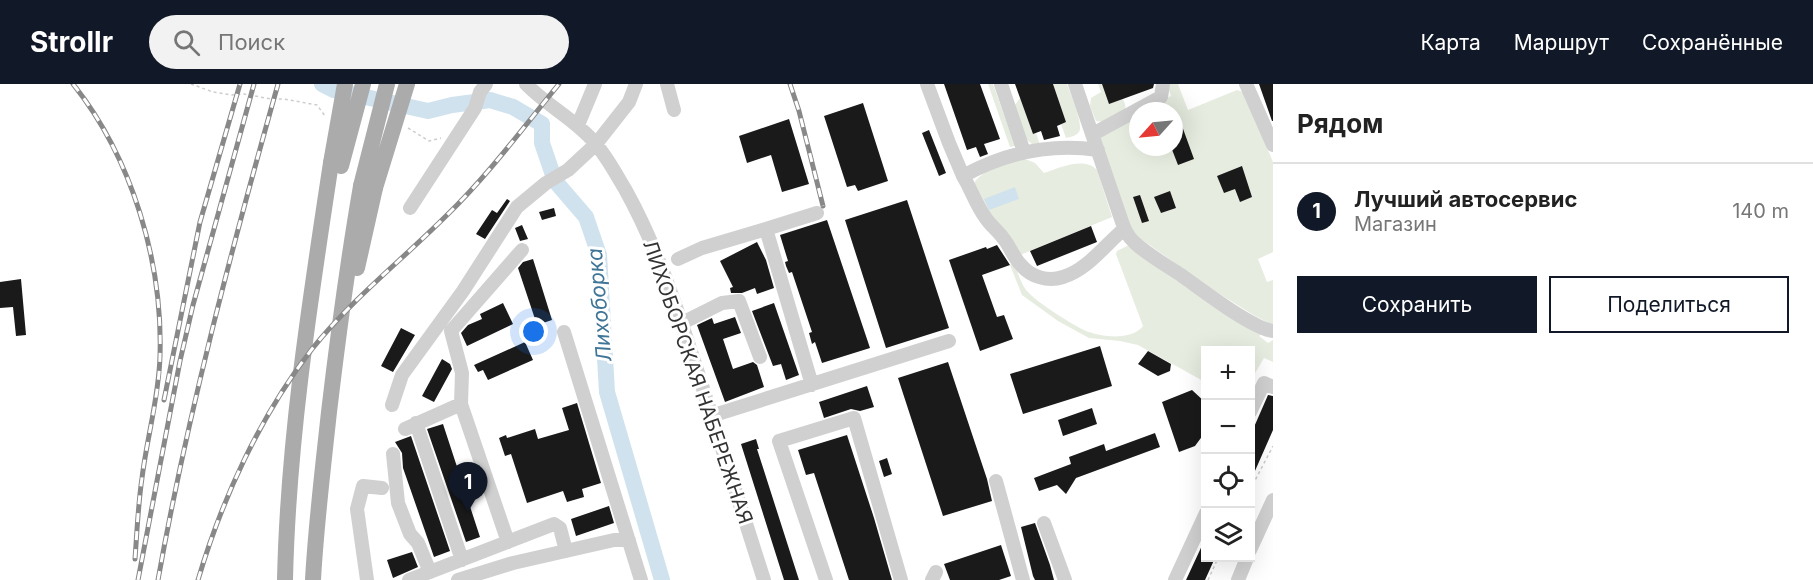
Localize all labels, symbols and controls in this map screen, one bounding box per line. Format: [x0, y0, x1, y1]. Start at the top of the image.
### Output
search box [149, 15, 569, 69]
text: Strollr [30, 25, 113, 59]
icon: search [170, 26, 203, 59]
text: Поиск [218, 29, 285, 55]
text: Карта [1420, 30, 1481, 55]
text: Маршрут [1514, 30, 1609, 55]
text: Сохранённые [1642, 30, 1783, 55]
north arrow [1129, 102, 1183, 156]
text: Рядом [1297, 108, 1383, 139]
text: Лучший автосервис [1354, 186, 1577, 212]
text: 1 [1312, 199, 1321, 223]
text: 140 m [1732, 199, 1789, 223]
text: Магазин [1354, 212, 1437, 236]
street label: ЛИХОБОРСКАЯ НАБЕРЕЖНАЯ [638, 237, 758, 527]
water label: Лихоборка [582, 247, 616, 363]
button: Сохранить [1297, 276, 1537, 333]
button: Поделиться [1549, 276, 1789, 333]
your location [519, 317, 548, 346]
map controls [1201, 346, 1255, 562]
button: + [1201, 346, 1255, 400]
button: − [1201, 400, 1255, 454]
button: locate [1201, 454, 1255, 508]
pin: 1 [448, 462, 488, 512]
button: layers [1201, 508, 1255, 562]

